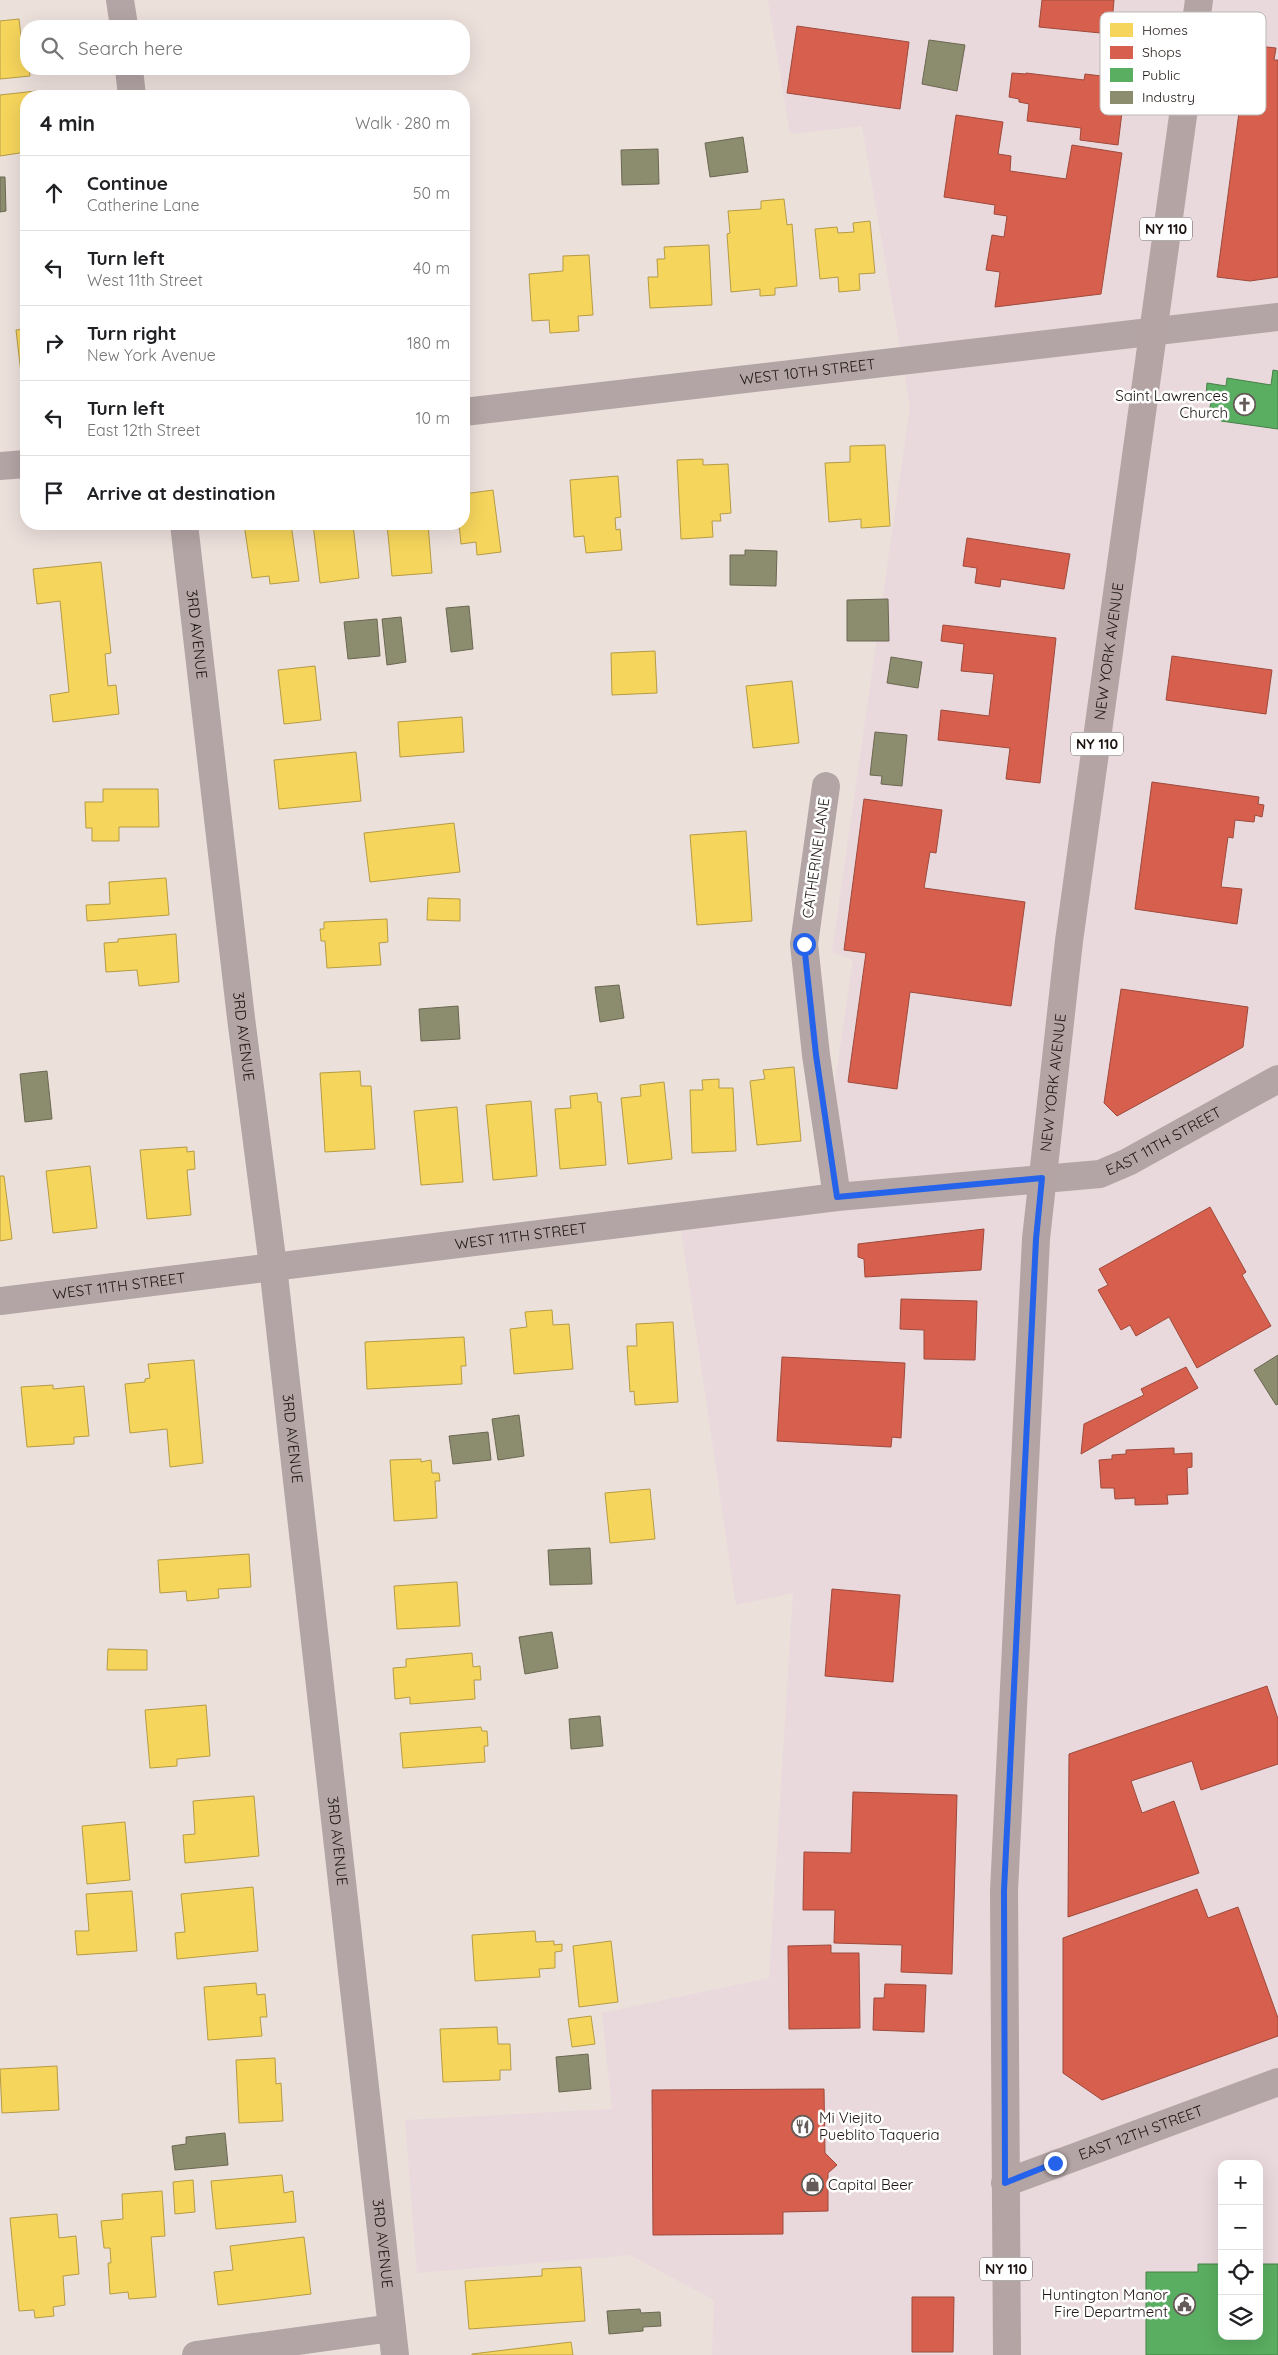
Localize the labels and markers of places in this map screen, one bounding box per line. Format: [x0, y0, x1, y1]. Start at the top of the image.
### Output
place label: Saint Lawrences Church [1115, 386, 1228, 422]
church icon: Saint Lawrences Church [1232, 393, 1256, 417]
place label: Mi Viejito Pueblito Taqueria [819, 2108, 940, 2144]
restaurant icon: Mi Viejito Pueblito Taqueria [791, 2115, 815, 2139]
shop icon: Capital Beer [800, 2173, 824, 2197]
place label: Capital Beer [828, 2175, 914, 2194]
place label: Huntington Manor Fire Department [1042, 2285, 1168, 2321]
public building icon: Huntington Manor Fire Department [1172, 2292, 1196, 2316]

